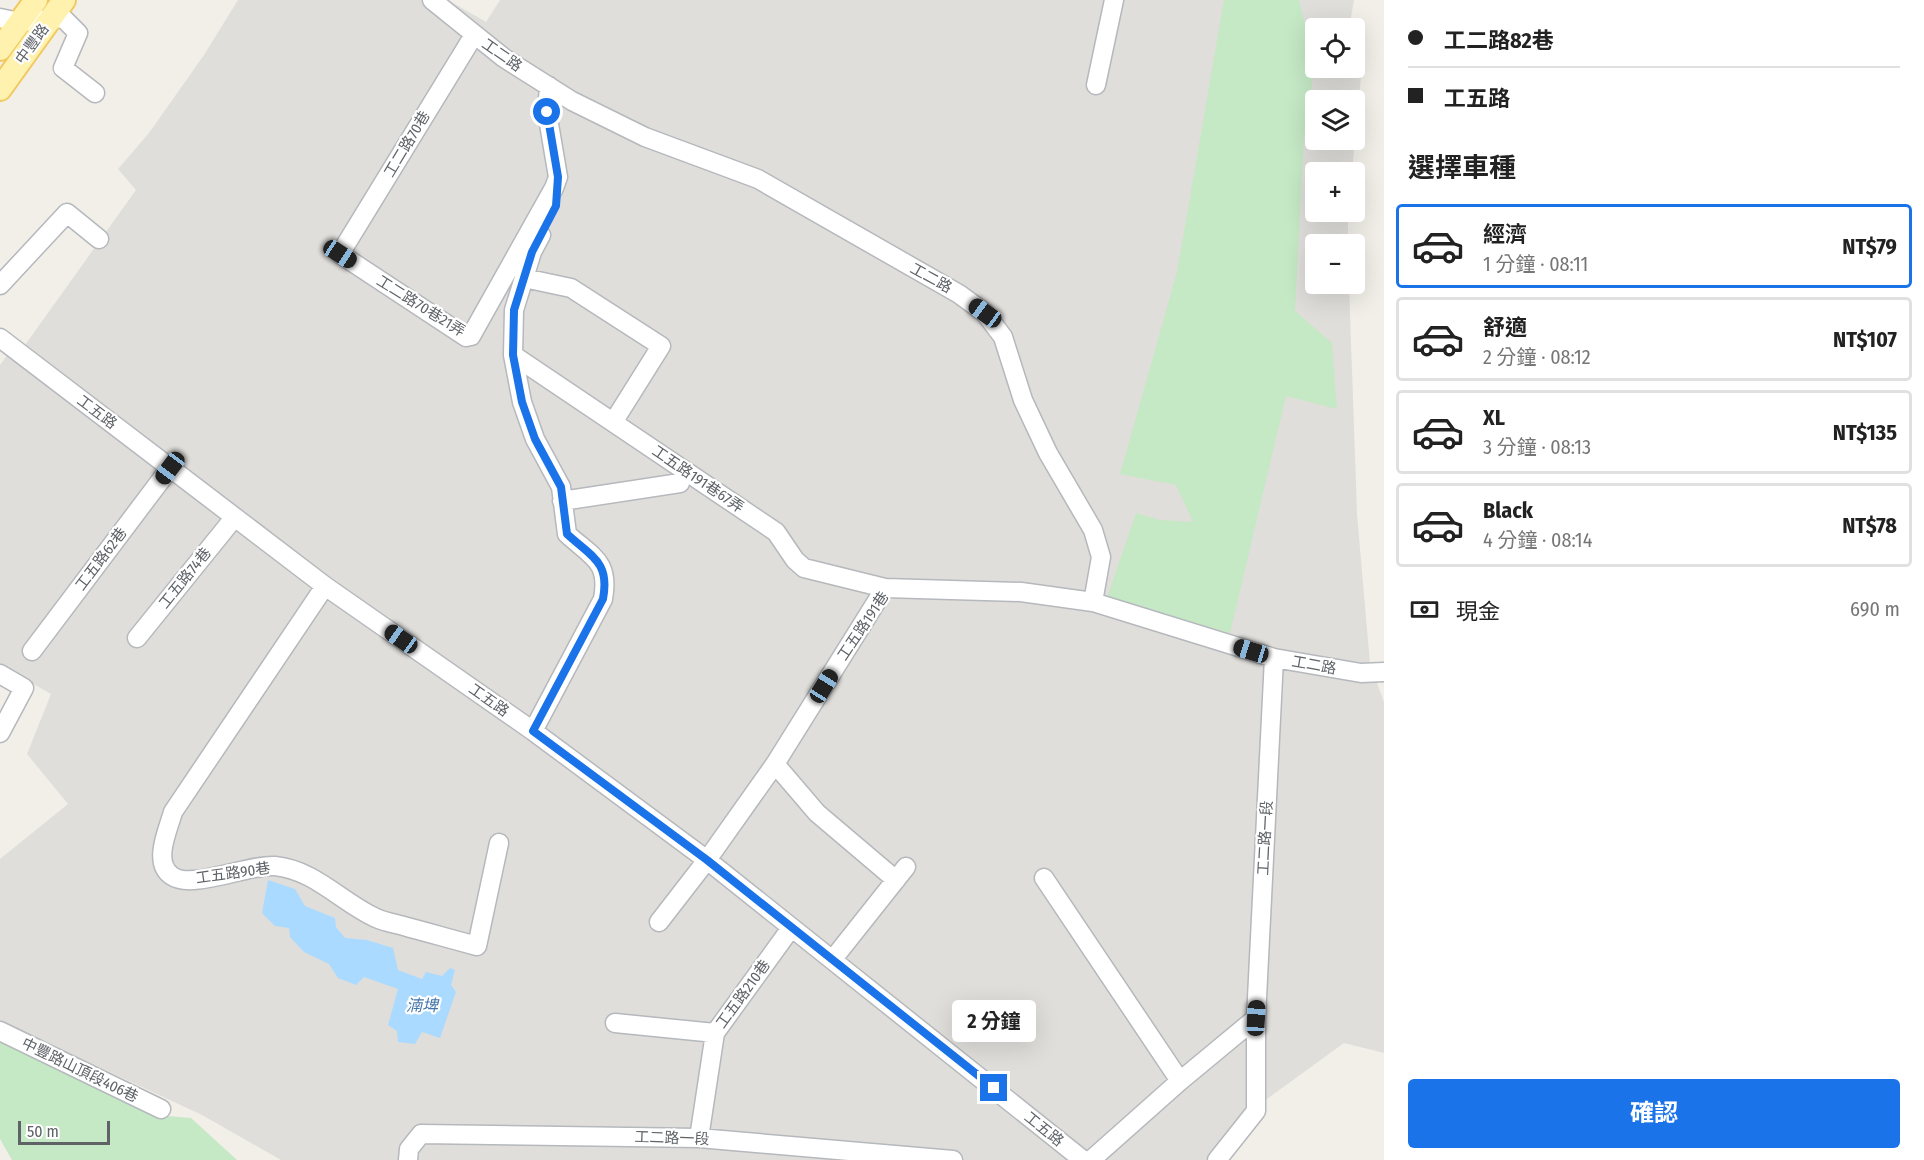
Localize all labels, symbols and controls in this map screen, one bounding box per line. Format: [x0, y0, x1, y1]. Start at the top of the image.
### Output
map controls [1305, 18, 1365, 294]
button: locate [1305, 18, 1365, 78]
street label: 中豐路 [11, 21, 53, 67]
text: 工二路82巷 [1444, 27, 1554, 54]
street label: 工二路 [478, 35, 526, 75]
text: 工五路 [1444, 85, 1510, 112]
button: layers [1305, 90, 1365, 150]
route start [533, 98, 560, 125]
street label: 工二路70巷 [380, 108, 434, 180]
text: 選擇車種 [1408, 152, 1516, 184]
button: + [1305, 162, 1365, 222]
icon: car [1411, 219, 1465, 273]
text: 經濟 [1483, 221, 1527, 248]
text: NT$79 [1842, 233, 1897, 260]
button: − [1305, 234, 1365, 294]
car [320, 237, 360, 271]
text: 1 分鐘 · 08:11 [1483, 252, 1588, 276]
street label: 工二路 [907, 259, 955, 297]
street label: 工二路70巷21弄 [373, 272, 469, 340]
car [965, 295, 1005, 331]
icon: car [1411, 312, 1465, 366]
text: 舒適 [1483, 314, 1527, 341]
text: NT$107 [1833, 326, 1897, 353]
text: 2 分鐘 · 08:12 [1483, 345, 1591, 369]
street label: 工五路 [74, 391, 120, 433]
text: XL [1483, 404, 1505, 431]
icon: car [1411, 405, 1465, 459]
text: NT$135 [1833, 419, 1897, 446]
text: 3 分鐘 · 08:13 [1483, 435, 1591, 459]
street label: 工五路191巷67弄 [649, 442, 747, 516]
car [152, 448, 188, 488]
text: Black [1483, 497, 1533, 524]
icon: car [1411, 498, 1465, 552]
text: NT$78 [1842, 512, 1897, 539]
street label: 工五路62巷 [72, 524, 130, 594]
text: 4 分鐘 · 08:14 [1483, 528, 1592, 552]
street label: 工五路74巷 [155, 544, 215, 612]
street label: 工五路191巷 [834, 588, 892, 664]
icon: cash [1408, 593, 1441, 626]
text: 690 m [1850, 597, 1900, 621]
text: 現金 [1456, 598, 1500, 625]
car [381, 621, 421, 657]
car [1231, 637, 1271, 665]
street label: 工二路 [1290, 652, 1338, 678]
car [807, 666, 841, 706]
street label: 工五路 [465, 680, 513, 720]
street label: 工二路一段 [1254, 800, 1276, 876]
street label: 工五路90巷 [195, 859, 271, 887]
street label: 工五路210巷 [712, 956, 774, 1032]
water label: 湳埤 [406, 996, 440, 1015]
car [1246, 1000, 1266, 1036]
callout: 2 分鐘 [952, 1001, 1036, 1043]
text: 2 分鐘 [967, 1009, 1021, 1033]
street label: 中豐路山頂段406巷 [19, 1034, 141, 1106]
route end [980, 1074, 1007, 1101]
button: 確認 [1408, 1079, 1900, 1148]
street label: 工五路 [1021, 1108, 1067, 1150]
scale bar [18, 1118, 110, 1146]
text: 50 m [27, 1122, 59, 1141]
street label: 工二路一段 [634, 1128, 710, 1148]

